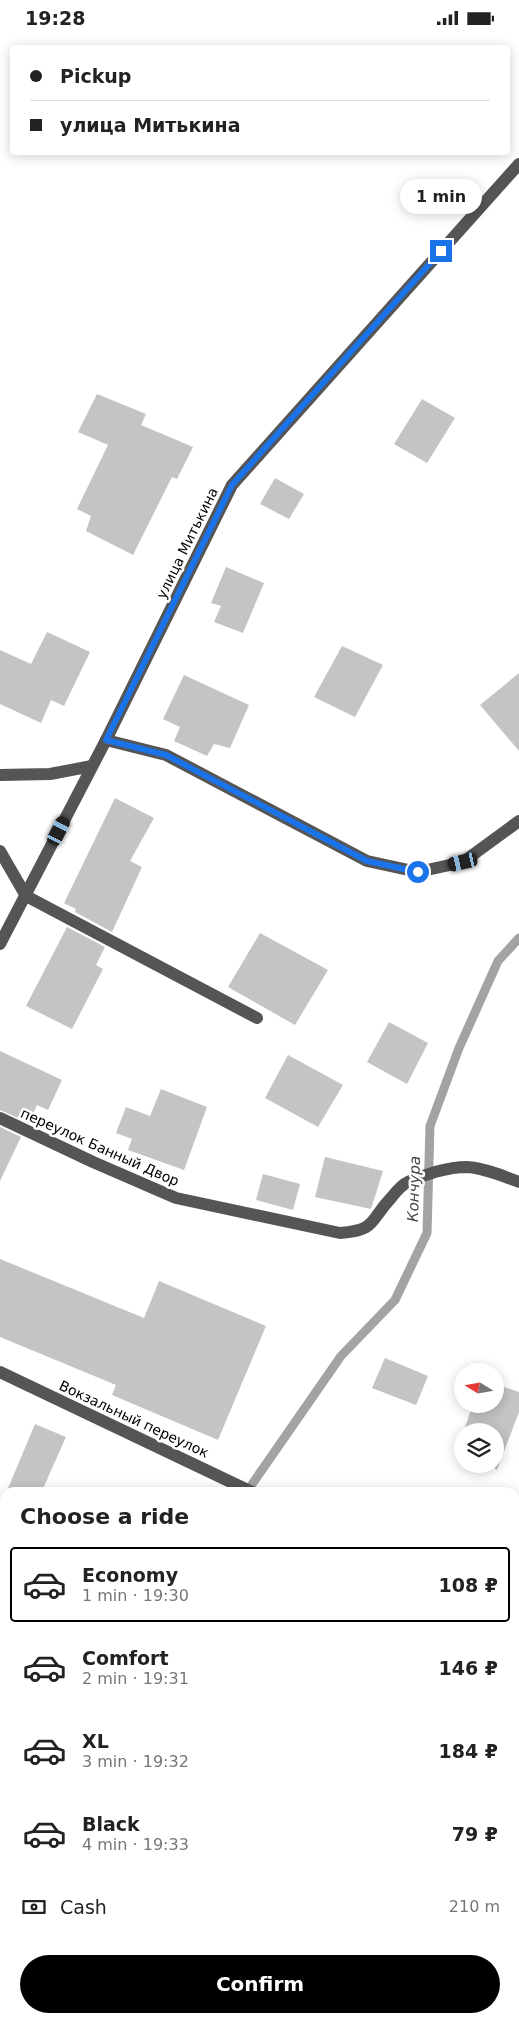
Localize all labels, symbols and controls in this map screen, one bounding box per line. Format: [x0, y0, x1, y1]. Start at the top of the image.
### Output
text: 19:28 [25, 7, 85, 29]
text: Pickup [60, 65, 131, 87]
text: улица Митькина [60, 114, 241, 136]
callout: 1 min [400, 179, 482, 213]
text: 1 min [416, 187, 466, 206]
route end [430, 240, 452, 262]
street label: улица Митькина [153, 485, 221, 601]
car [45, 814, 72, 848]
car [446, 851, 479, 873]
route start [407, 861, 429, 883]
street label: переулок Банный Двор [18, 1105, 182, 1189]
water label: Кончура [404, 1156, 424, 1222]
north arrow [454, 1363, 504, 1413]
map controls [454, 1363, 504, 1473]
street label: Вокзальный переулок [57, 1377, 211, 1461]
button: layers [454, 1423, 504, 1473]
text: Choose a ride [20, 1504, 189, 1529]
icon: car [22, 1562, 67, 1607]
text: Economy [82, 1564, 178, 1586]
text: 108 ₽ [439, 1574, 498, 1596]
text: 1 min · 19:30 [82, 1586, 189, 1605]
icon: car [22, 1645, 67, 1690]
text: Comfort [82, 1647, 169, 1669]
text: 146 ₽ [439, 1657, 498, 1679]
text: 2 min · 19:31 [82, 1669, 189, 1688]
icon: car [22, 1728, 67, 1773]
text: XL [82, 1730, 109, 1752]
text: 184 ₽ [439, 1740, 498, 1762]
text: 3 min · 19:32 [82, 1752, 189, 1771]
icon: car [22, 1811, 67, 1856]
text: Black [82, 1813, 140, 1835]
text: 79 ₽ [452, 1823, 498, 1845]
text: 4 min · 19:33 [82, 1835, 189, 1854]
icon: cash [20, 1893, 48, 1921]
text: Cash [60, 1896, 107, 1918]
text: 210 m [449, 1897, 500, 1916]
button: Confirm [20, 1955, 500, 2013]

